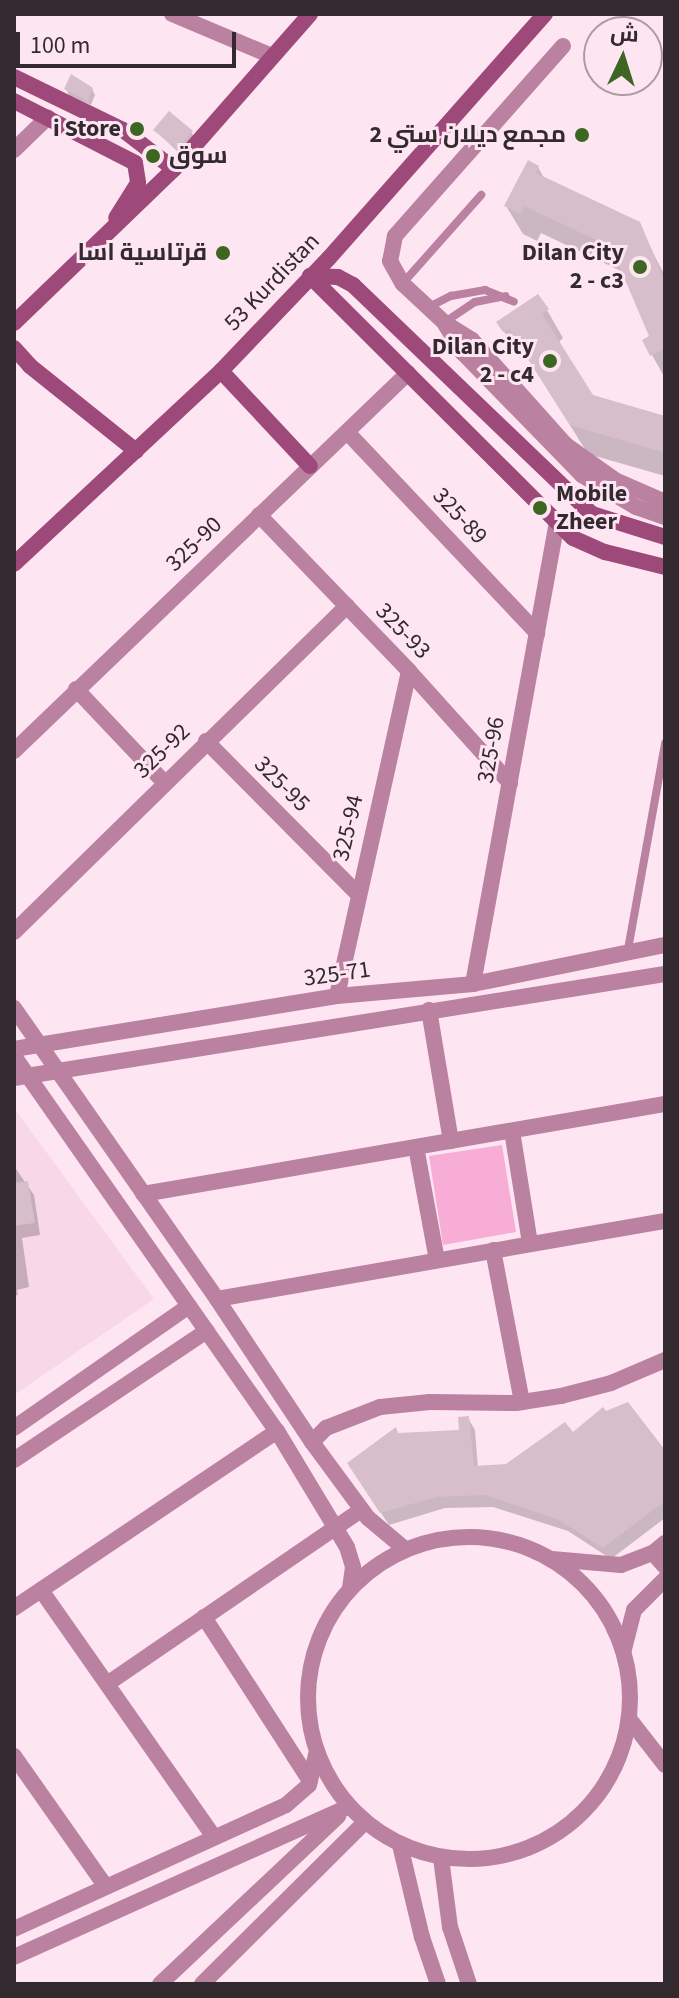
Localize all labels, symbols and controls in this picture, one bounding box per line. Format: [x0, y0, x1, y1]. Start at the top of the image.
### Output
scale bar [20, 16, 240, 66]
north arrow [583, 16, 663, 96]
text: ش [609, 17, 640, 51]
text: 100 m [30, 28, 90, 63]
place label: i Store [53, 115, 121, 143]
marker: i Store [128, 120, 146, 138]
place label: مجمع ديلان ستي 2 [370, 121, 566, 149]
marker: مجمع ديلان ستي 2 [573, 126, 591, 144]
place label: سوق [169, 142, 228, 170]
marker: سوق [144, 147, 162, 165]
street label: 53 Kurdistan [218, 227, 326, 337]
place label: قرتاسیة اسا [77, 239, 207, 267]
place label: Dilan City 2 - c3 [522, 239, 624, 295]
marker: قرتاسیة اسا [214, 244, 232, 262]
marker: Dilan City 2 - c3 [631, 258, 649, 276]
place label: Dilan City 2 - c4 [432, 333, 534, 389]
marker: Dilan City 2 - c4 [541, 352, 559, 370]
place label: Mobile Zheer [556, 480, 627, 536]
street label: 325-89 [427, 482, 493, 550]
marker: Mobile Zheer [531, 499, 549, 517]
street label: 325-90 [160, 510, 228, 578]
street label: 325-93 [369, 597, 437, 665]
street label: 325-96 [471, 714, 511, 786]
street label: 325-92 [128, 717, 196, 785]
street label: 325-95 [248, 750, 316, 818]
street label: 325-94 [326, 792, 370, 864]
street label: 325-71 [302, 955, 372, 993]

